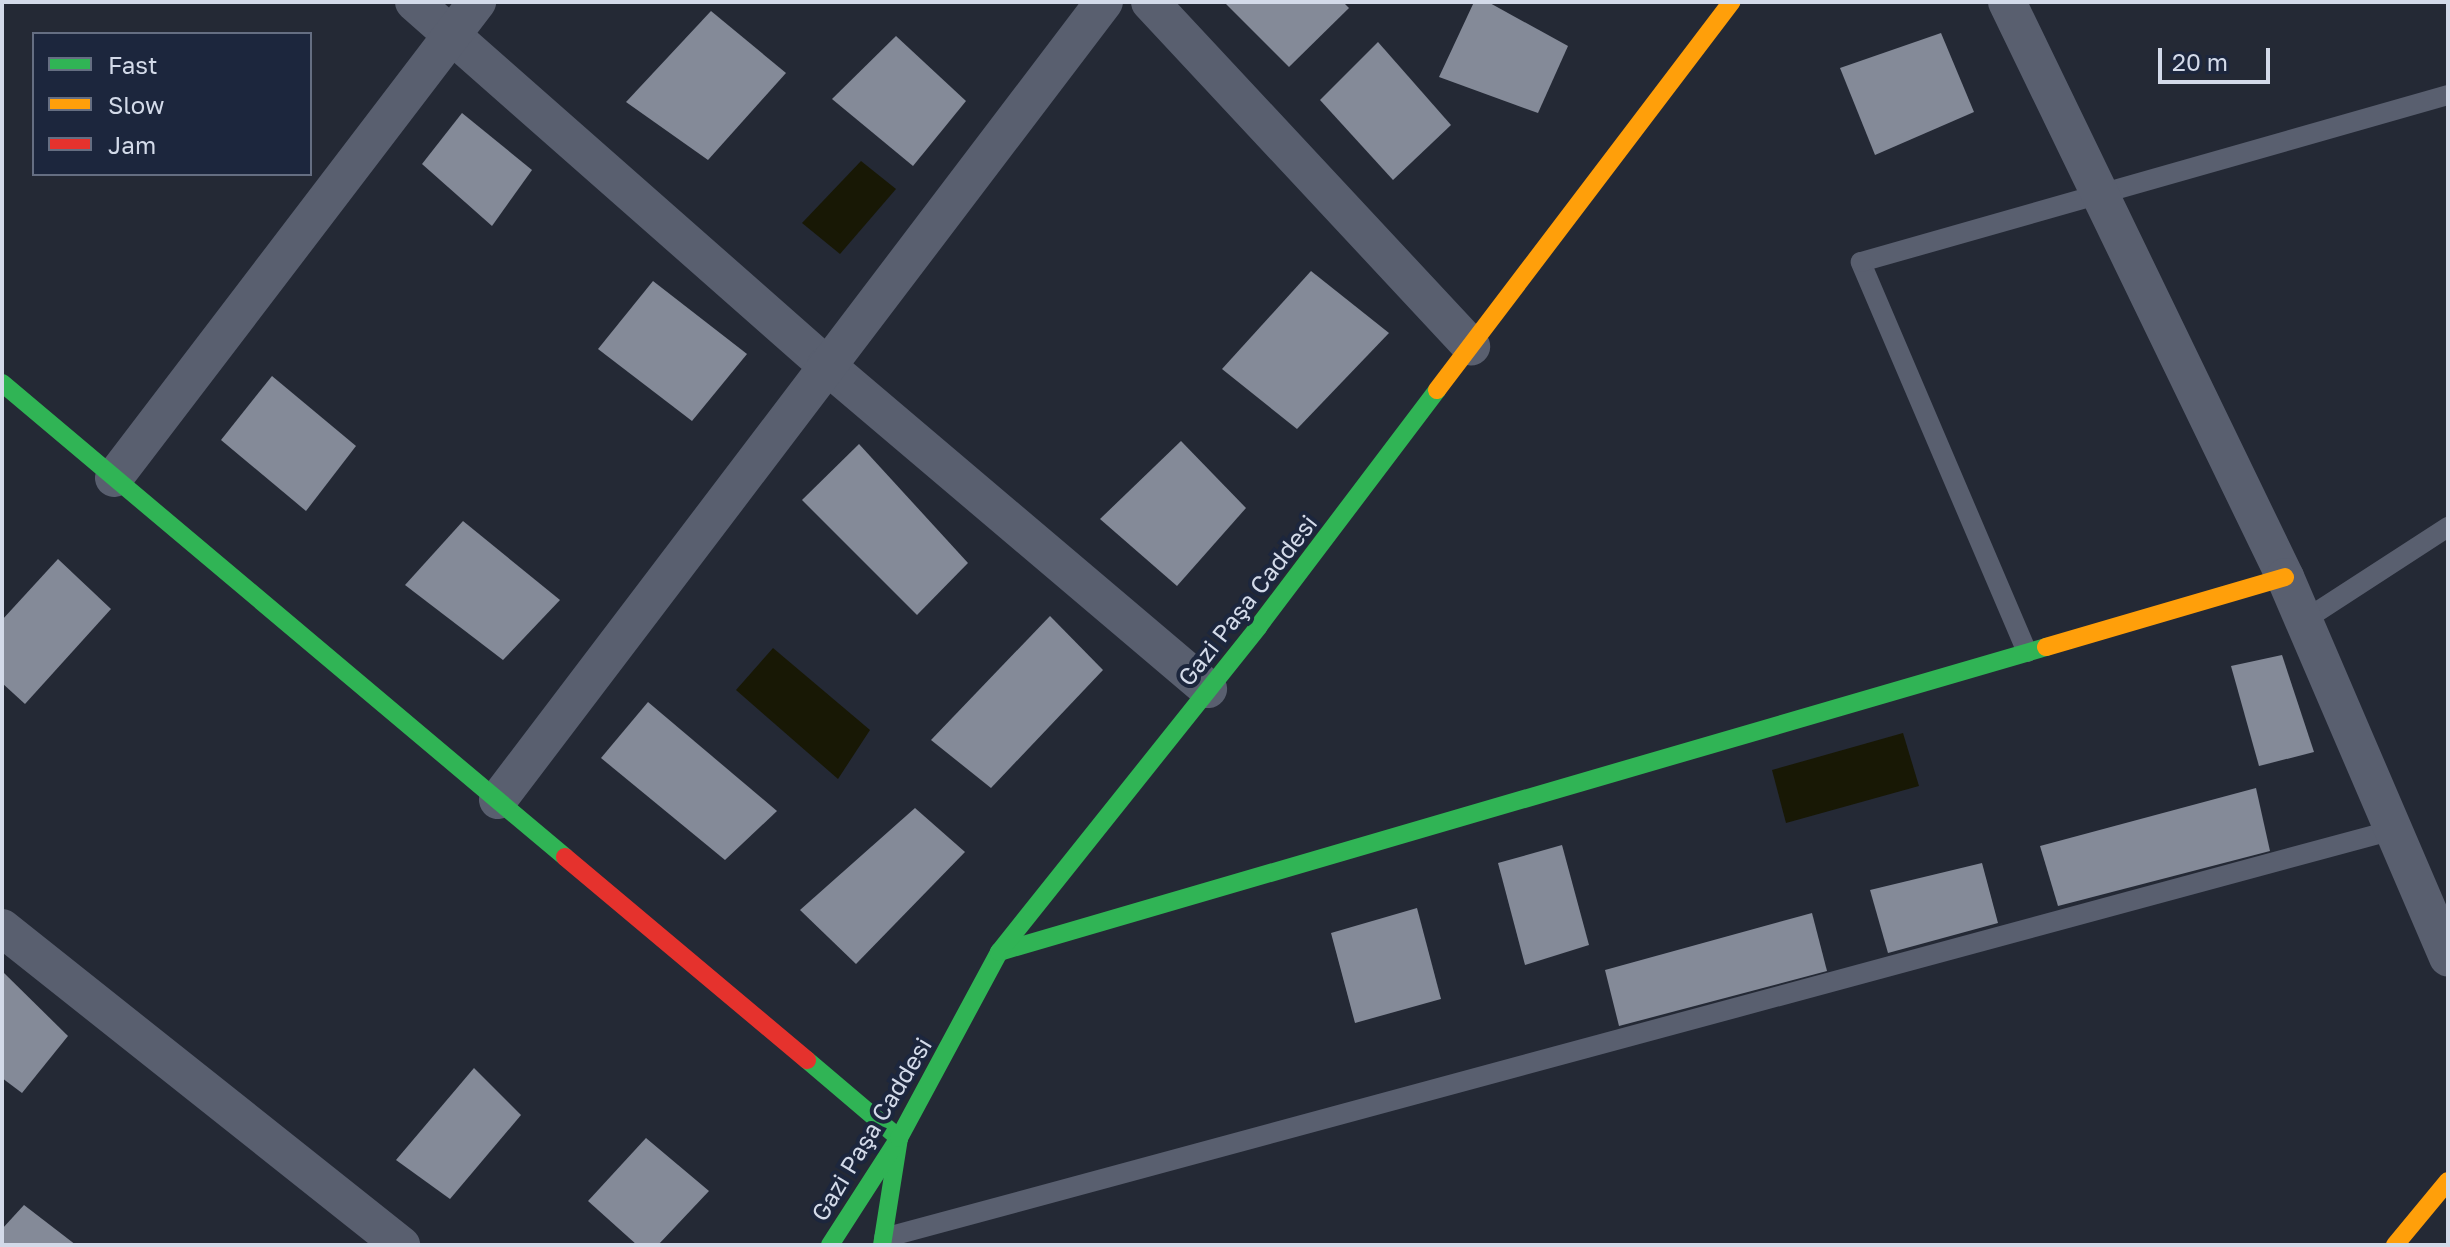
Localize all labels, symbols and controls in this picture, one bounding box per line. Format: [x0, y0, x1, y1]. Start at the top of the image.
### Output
legend [32, 32, 312, 176]
scale bar [2162, 32, 2274, 82]
text: 20 m [2172, 47, 2228, 76]
text: Fast [108, 50, 158, 79]
text: Slow [108, 90, 164, 119]
text: Jam [108, 130, 156, 159]
street label: Gazi Paşa Caddesi [1171, 509, 1323, 691]
street label: Gazi Paşa Caddesi [805, 1032, 937, 1226]

